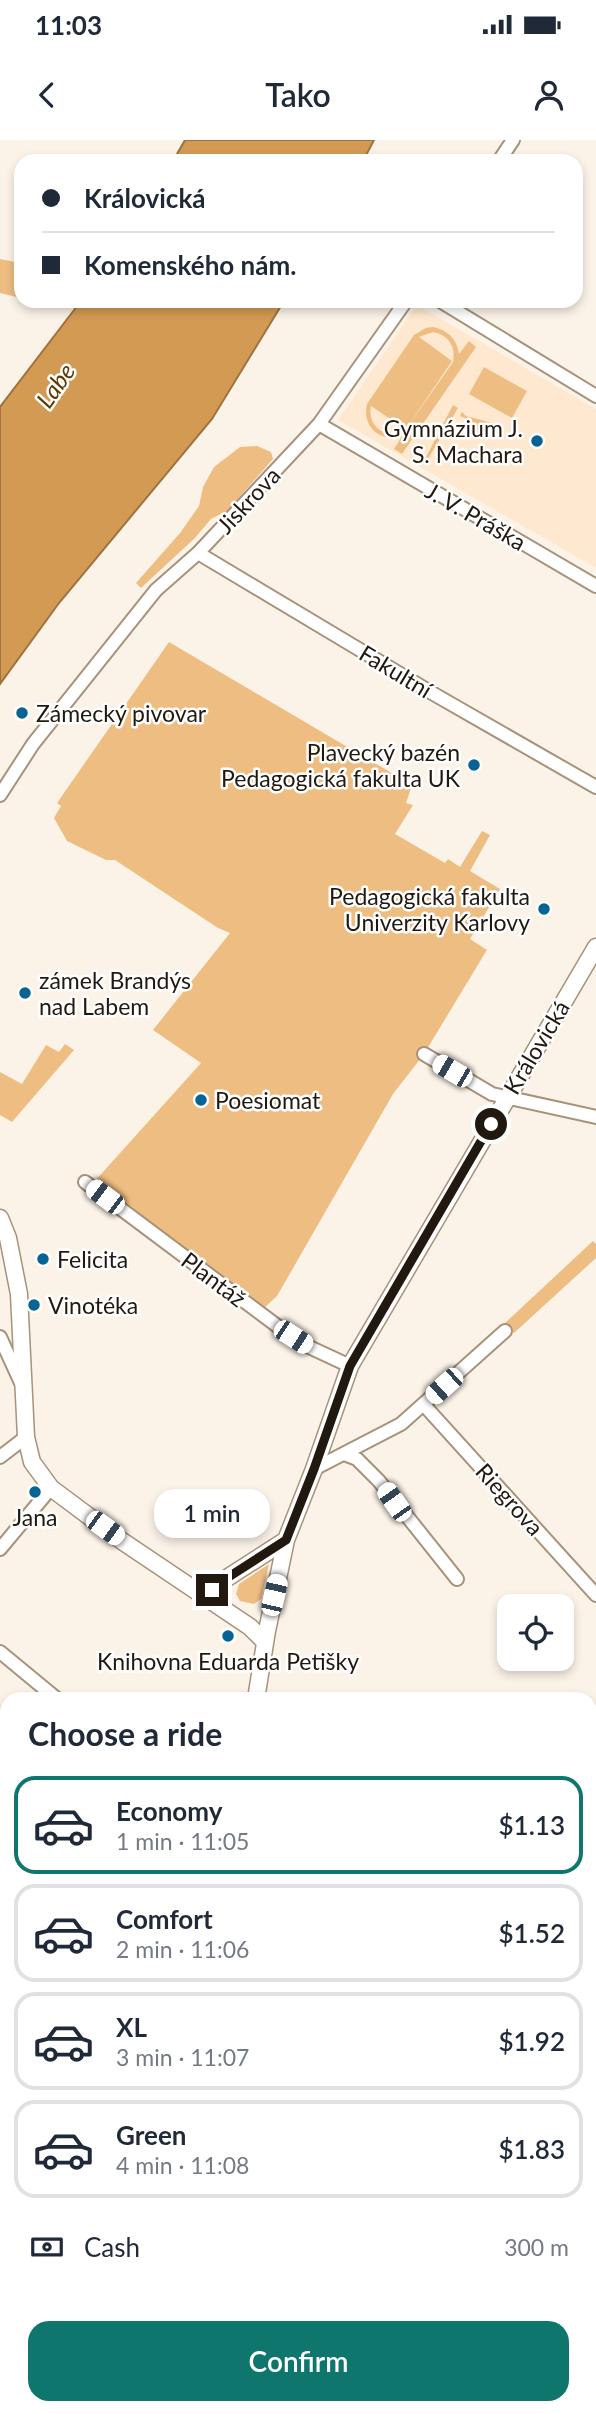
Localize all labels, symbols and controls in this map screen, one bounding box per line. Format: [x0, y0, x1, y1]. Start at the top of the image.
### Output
text: 11:03 [35, 9, 102, 41]
text: Tako [265, 75, 331, 114]
icon: back [28, 76, 66, 114]
icon: person [530, 76, 568, 114]
text: Královická [84, 182, 206, 214]
text: Komenského nám. [84, 249, 296, 281]
water label: Labe [30, 357, 80, 413]
place label: Gymnázium J. S. Machara [384, 414, 523, 468]
marker: Gymnázium J. S. Machara [529, 433, 545, 449]
street label: Jiskrova [210, 461, 286, 539]
street label: J. V. Práška [421, 476, 531, 556]
street label: Fakultní [355, 639, 438, 704]
place label: Zámecký pivovar [36, 699, 207, 727]
marker: Zámecký pivovar [14, 705, 30, 721]
place label: Plavecký bazén Pedagogická fakulta UK [221, 738, 461, 792]
marker: Plavecký bazén Pedagogická fakulta UK [466, 757, 482, 773]
place label: Pedagogická fakulta Univerzity Karlovy [329, 882, 530, 936]
marker: Pedagogická fakulta Univerzity Karlovy [536, 901, 552, 917]
place label: zámek Brandýs nad Labem [39, 966, 191, 1020]
marker: zámek Brandýs nad Labem [17, 985, 33, 1001]
street label: Královická [497, 995, 575, 1099]
car [429, 1051, 476, 1091]
place label: Poesiomat [215, 1086, 321, 1114]
marker: Poesiomat [193, 1092, 209, 1108]
route start [475, 1108, 507, 1140]
car [82, 1176, 129, 1218]
place label: Felicita [57, 1245, 128, 1273]
street label: Plantáž [176, 1246, 252, 1312]
marker: Felicita [35, 1251, 51, 1267]
place label: Vinotéka [48, 1291, 138, 1319]
marker: Vinotéka [26, 1297, 42, 1313]
car [270, 1317, 317, 1357]
car [422, 1364, 467, 1408]
street label: Riegrova [470, 1457, 550, 1541]
car [374, 1479, 415, 1525]
marker: Jana [27, 1484, 43, 1500]
callout: 1 min [154, 1488, 270, 1538]
text: 1 min [184, 1499, 240, 1527]
place label: Jana [13, 1503, 57, 1531]
car [82, 1507, 129, 1549]
car [260, 1572, 289, 1618]
route end [196, 1574, 228, 1606]
map controls [497, 1594, 574, 1671]
button: locate [497, 1594, 574, 1671]
marker: Knihovna Eduarda Petišky [220, 1628, 236, 1644]
place label: Knihovna Eduarda Petišky [97, 1647, 359, 1675]
text: Choose a ride [28, 1714, 222, 1753]
icon: car [32, 1794, 95, 1857]
text: Economy [116, 1795, 222, 1827]
text: $1.13 [499, 1809, 565, 1841]
text: 1 min · 11:05 [116, 1827, 249, 1855]
icon: car [32, 1902, 95, 1965]
text: Comfort [116, 1903, 213, 1935]
text: $1.52 [499, 1917, 565, 1949]
text: 2 min · 11:06 [116, 1935, 249, 1963]
icon: car [32, 2010, 95, 2073]
text: XL [116, 2011, 147, 2043]
text: $1.92 [499, 2025, 565, 2057]
text: 3 min · 11:07 [116, 2043, 249, 2071]
icon: car [32, 2118, 95, 2181]
text: Green [116, 2119, 186, 2151]
text: $1.83 [499, 2133, 565, 2165]
text: 4 min · 11:08 [116, 2151, 249, 2179]
icon: cash [28, 2228, 66, 2266]
text: Cash [84, 2231, 140, 2263]
text: 300 m [504, 2233, 569, 2261]
button: Confirm [28, 2321, 569, 2401]

